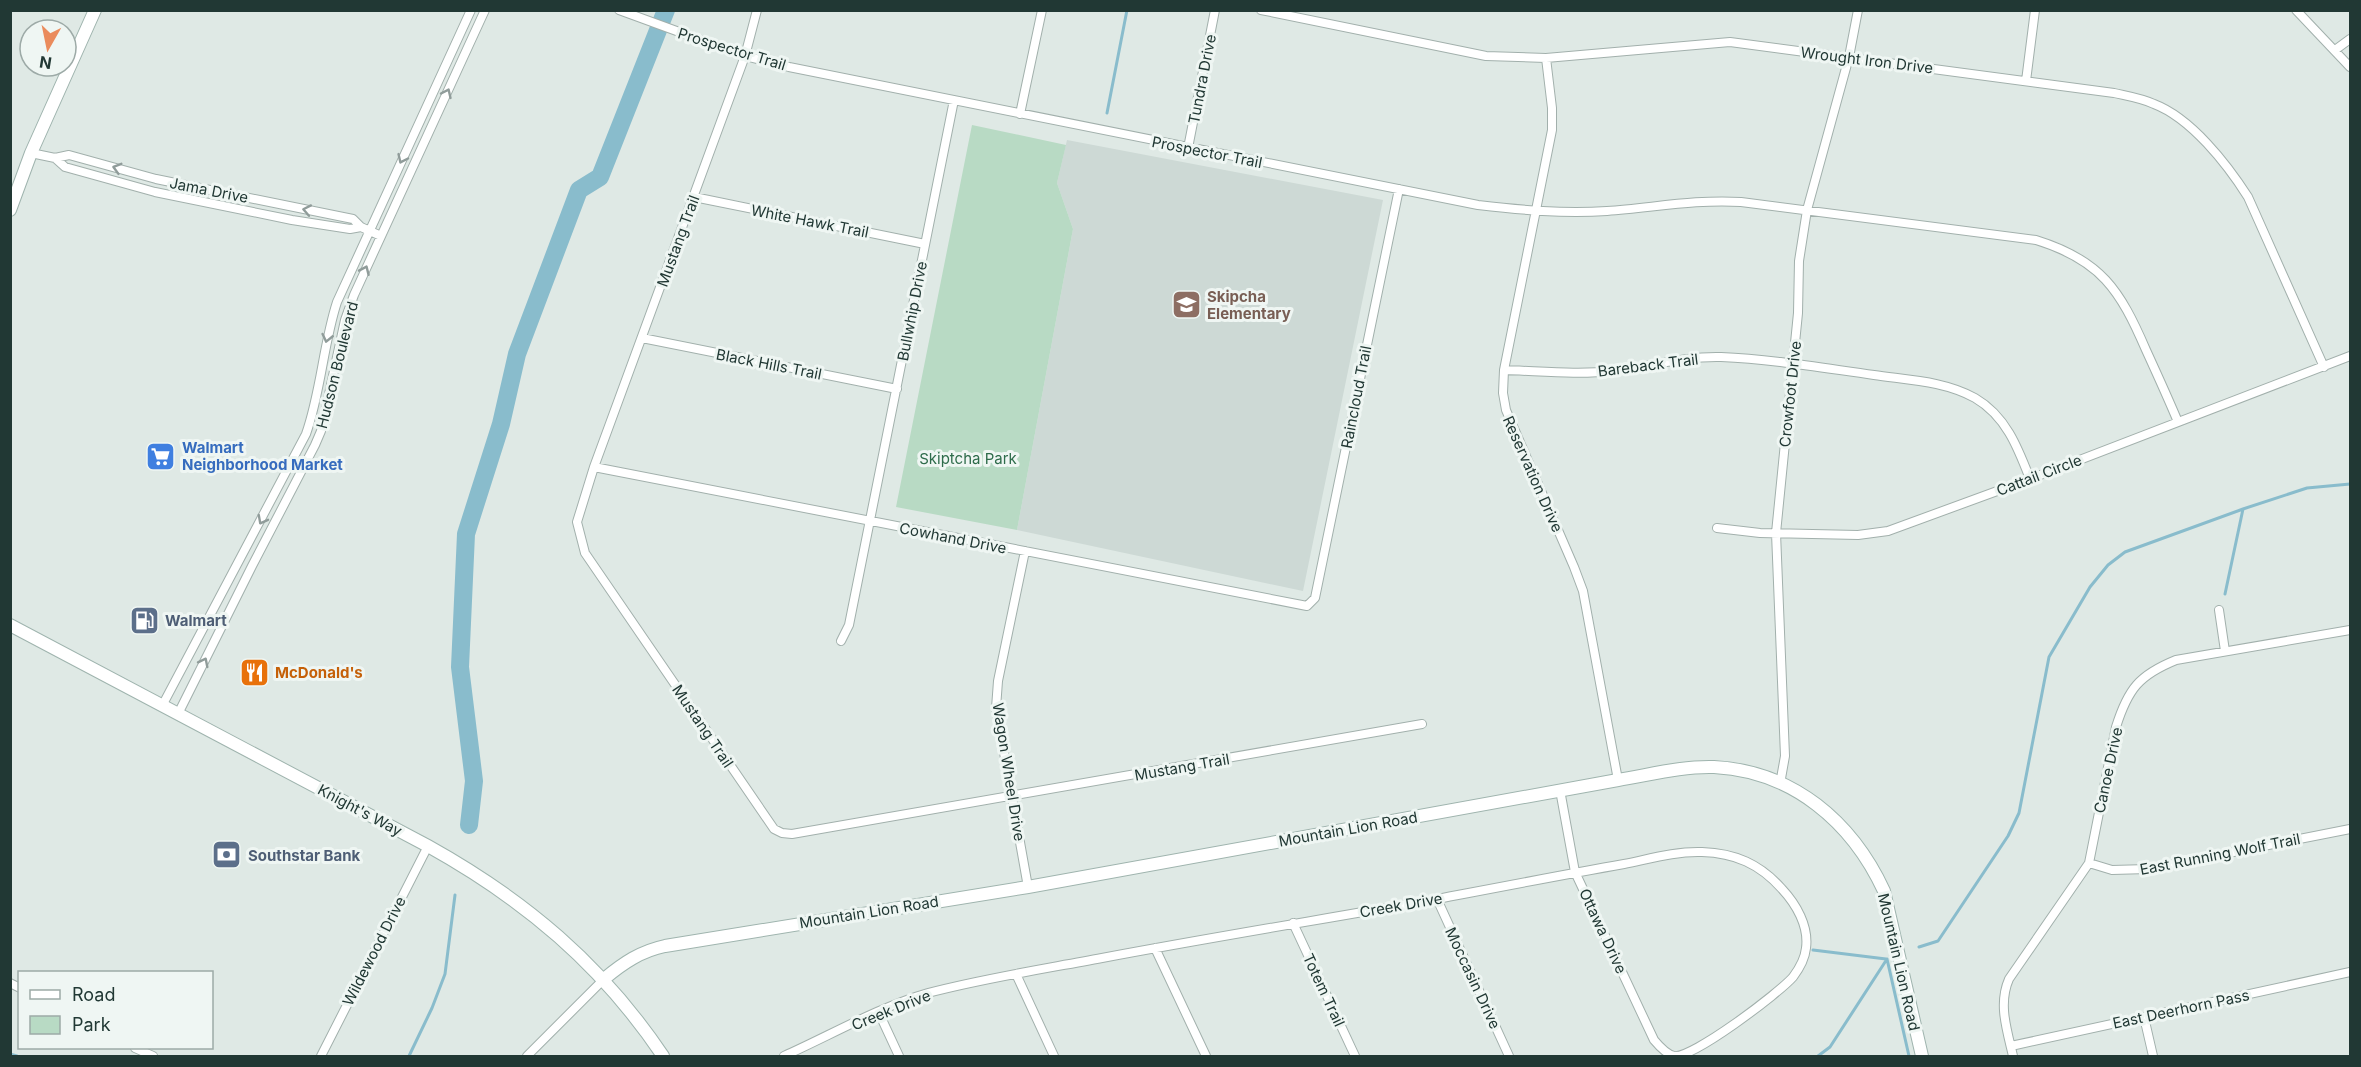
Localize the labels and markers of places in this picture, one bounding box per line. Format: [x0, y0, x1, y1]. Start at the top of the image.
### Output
place label: Skipcha Elementary [1207, 287, 1291, 323]
school or university icon: Skipcha Elementary [1170, 289, 1202, 321]
place label: Walmart Neighborhood Market [182, 438, 343, 474]
supermarket icon: Walmart Neighborhood Market [145, 440, 177, 472]
fuel station icon: Walmart [128, 604, 160, 636]
place label: Walmart [165, 611, 227, 630]
restaurant icon: McDonald's [238, 656, 270, 688]
place label: McDonald's [275, 663, 363, 682]
bank icon: Southstar Bank [211, 839, 243, 871]
place label: Southstar Bank [248, 846, 361, 865]

